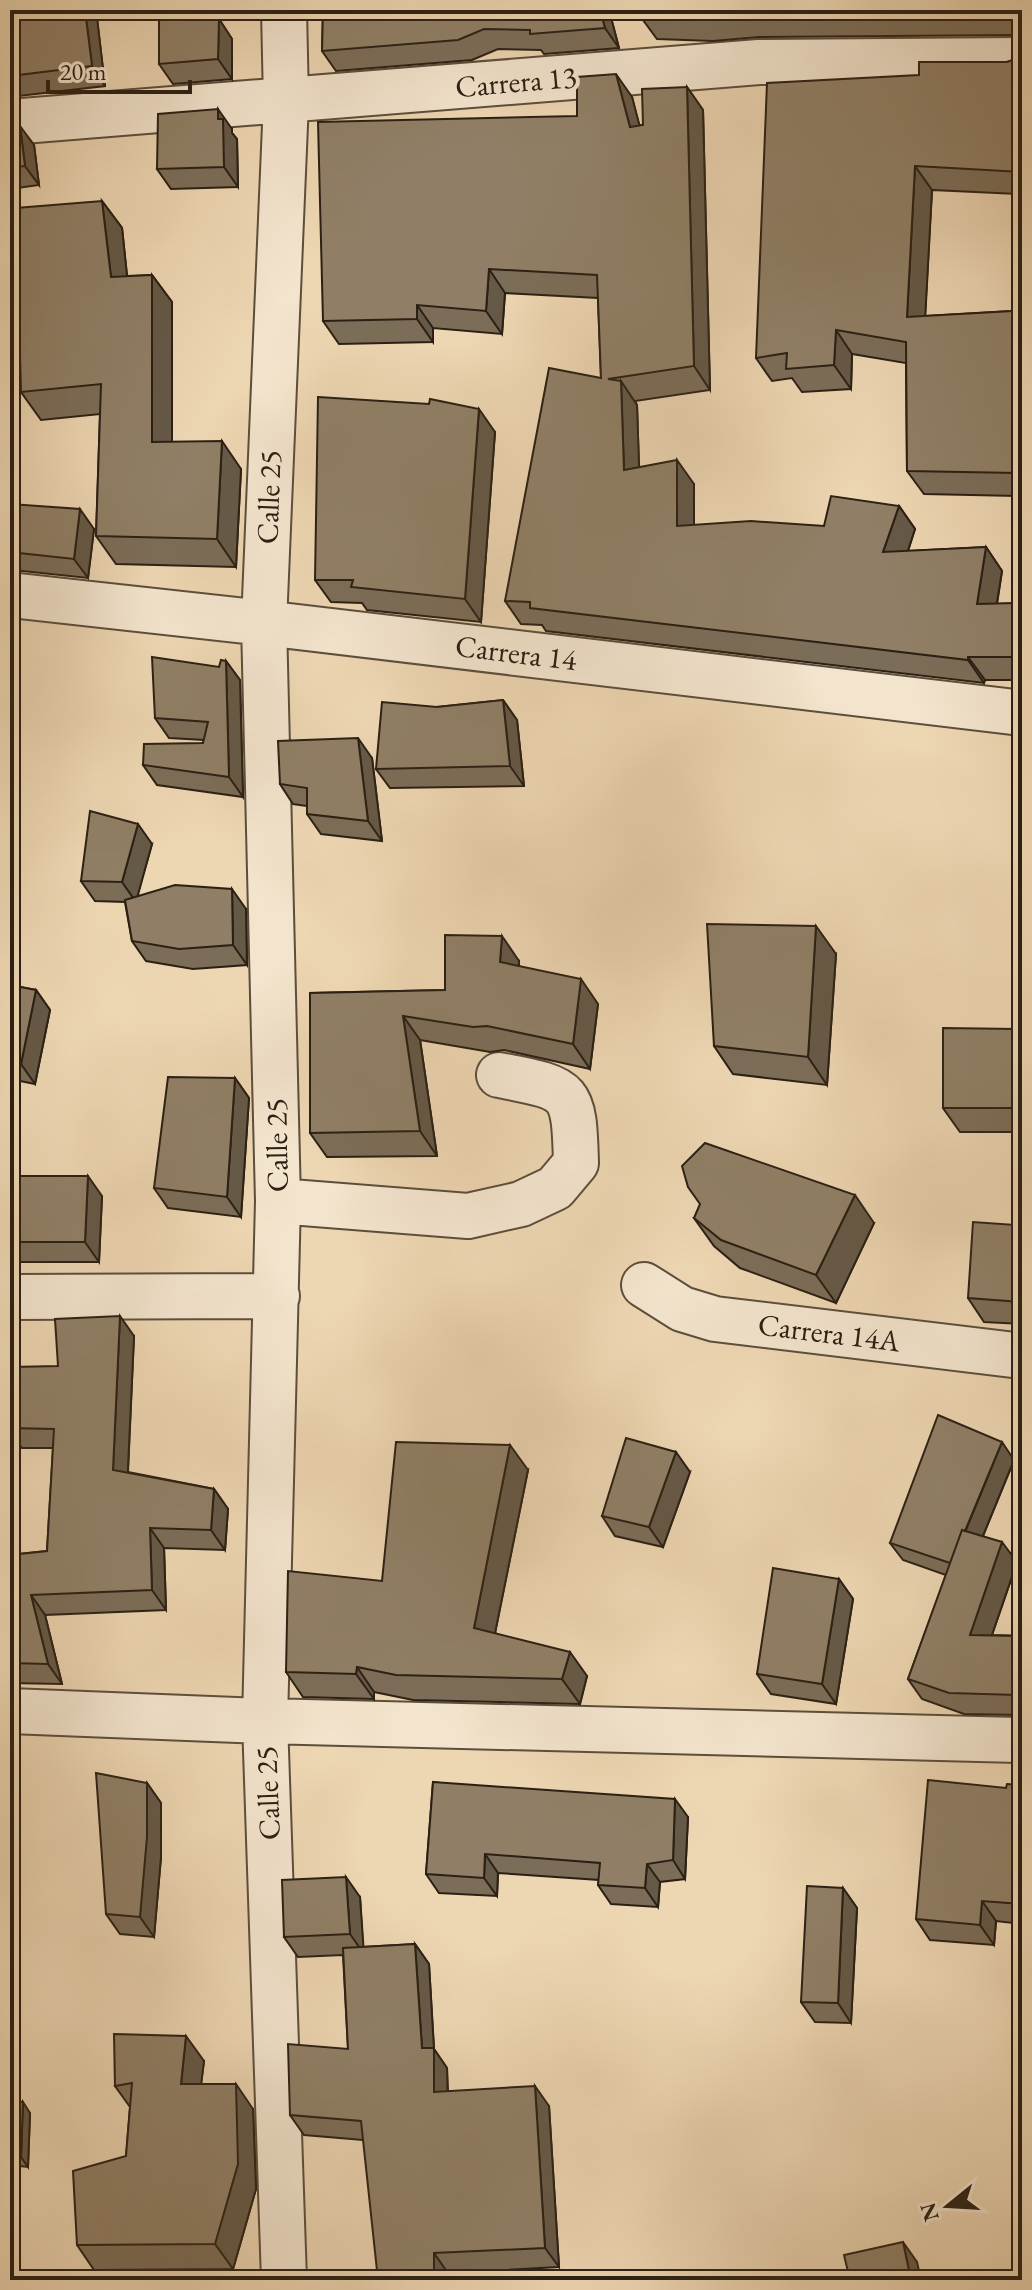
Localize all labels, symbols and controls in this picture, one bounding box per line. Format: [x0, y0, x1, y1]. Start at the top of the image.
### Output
scale bar [48, 44, 190, 94]
text: 20 m [60, 56, 107, 87]
street label: Carrera 13 [454, 57, 578, 106]
street label: Calle 25 [247, 449, 290, 545]
street label: Carrera 14 [453, 626, 579, 679]
street label: Calle 25 [256, 1098, 297, 1192]
street label: Carrera 14A [756, 1304, 902, 1361]
street label: Calle 25 [246, 1745, 289, 1841]
north arrow [908, 2166, 988, 2246]
text: N [913, 2199, 946, 2225]

